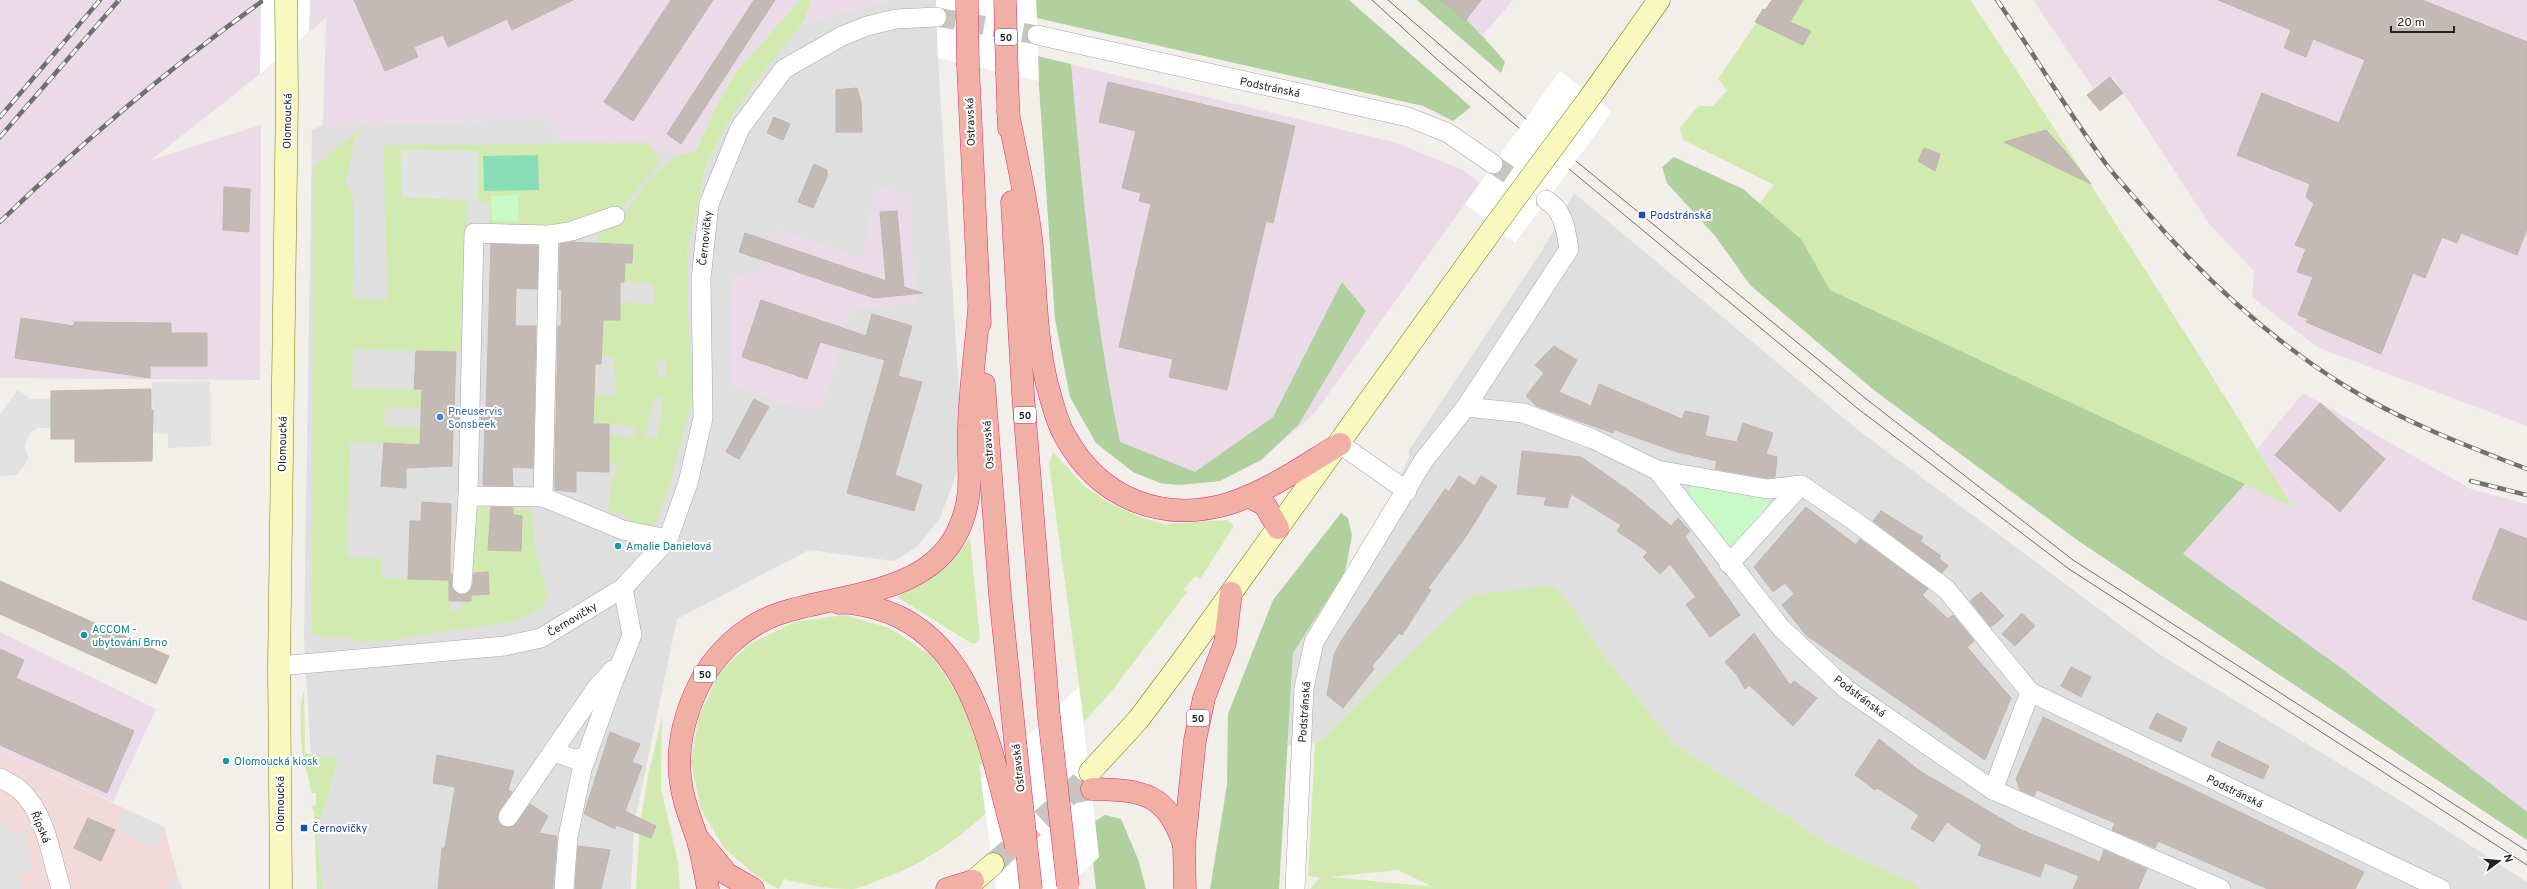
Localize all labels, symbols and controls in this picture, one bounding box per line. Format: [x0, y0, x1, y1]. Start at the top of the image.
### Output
scale bar [2391, 8, 2454, 34]
text: 20 m [2397, 15, 2425, 31]
road number: 50 [995, 29, 1017, 45]
street label: Podstránská [1238, 75, 1301, 101]
street label: Olomoucká [281, 93, 295, 149]
street label: Ostravská [963, 97, 979, 146]
place label: Podstránská [1650, 209, 1711, 223]
street label: Černovičky [695, 210, 716, 266]
marker: Podstránská [1637, 210, 1647, 220]
place label: Pneuservis Sonsbeek [448, 405, 502, 432]
road number: 50 [1014, 407, 1036, 423]
marker: Pneuservis Sonsbeek [435, 412, 445, 422]
street label: Olomoucká [276, 416, 290, 472]
street label: Ostravská [980, 420, 998, 470]
place label: Amalie Danielová [626, 540, 712, 554]
marker: Amalie Danielová [613, 541, 623, 551]
street label: Černovičky [545, 599, 600, 640]
place label: ACCOM - ubytování Brno [92, 623, 167, 650]
marker: ACCOM - ubytování Brno [79, 630, 89, 640]
road number: 50 [694, 666, 716, 682]
street label: Podstránská [1831, 673, 1888, 721]
street label: Podstránská [1296, 681, 1314, 743]
road number: 50 [1187, 710, 1209, 726]
street label: Ostravská [1009, 743, 1028, 793]
place label: Olomoucká kiosk [234, 755, 318, 769]
marker: Olomoucká kiosk [221, 756, 231, 766]
street label: Podstránská [2204, 772, 2265, 812]
street label: Olomoucká [274, 776, 288, 832]
street label: Řípská [27, 809, 54, 846]
place label: Černovičky [312, 821, 367, 836]
marker: Černovičky [299, 823, 309, 833]
north arrow [2479, 841, 2519, 881]
text: N [2500, 853, 2515, 864]

